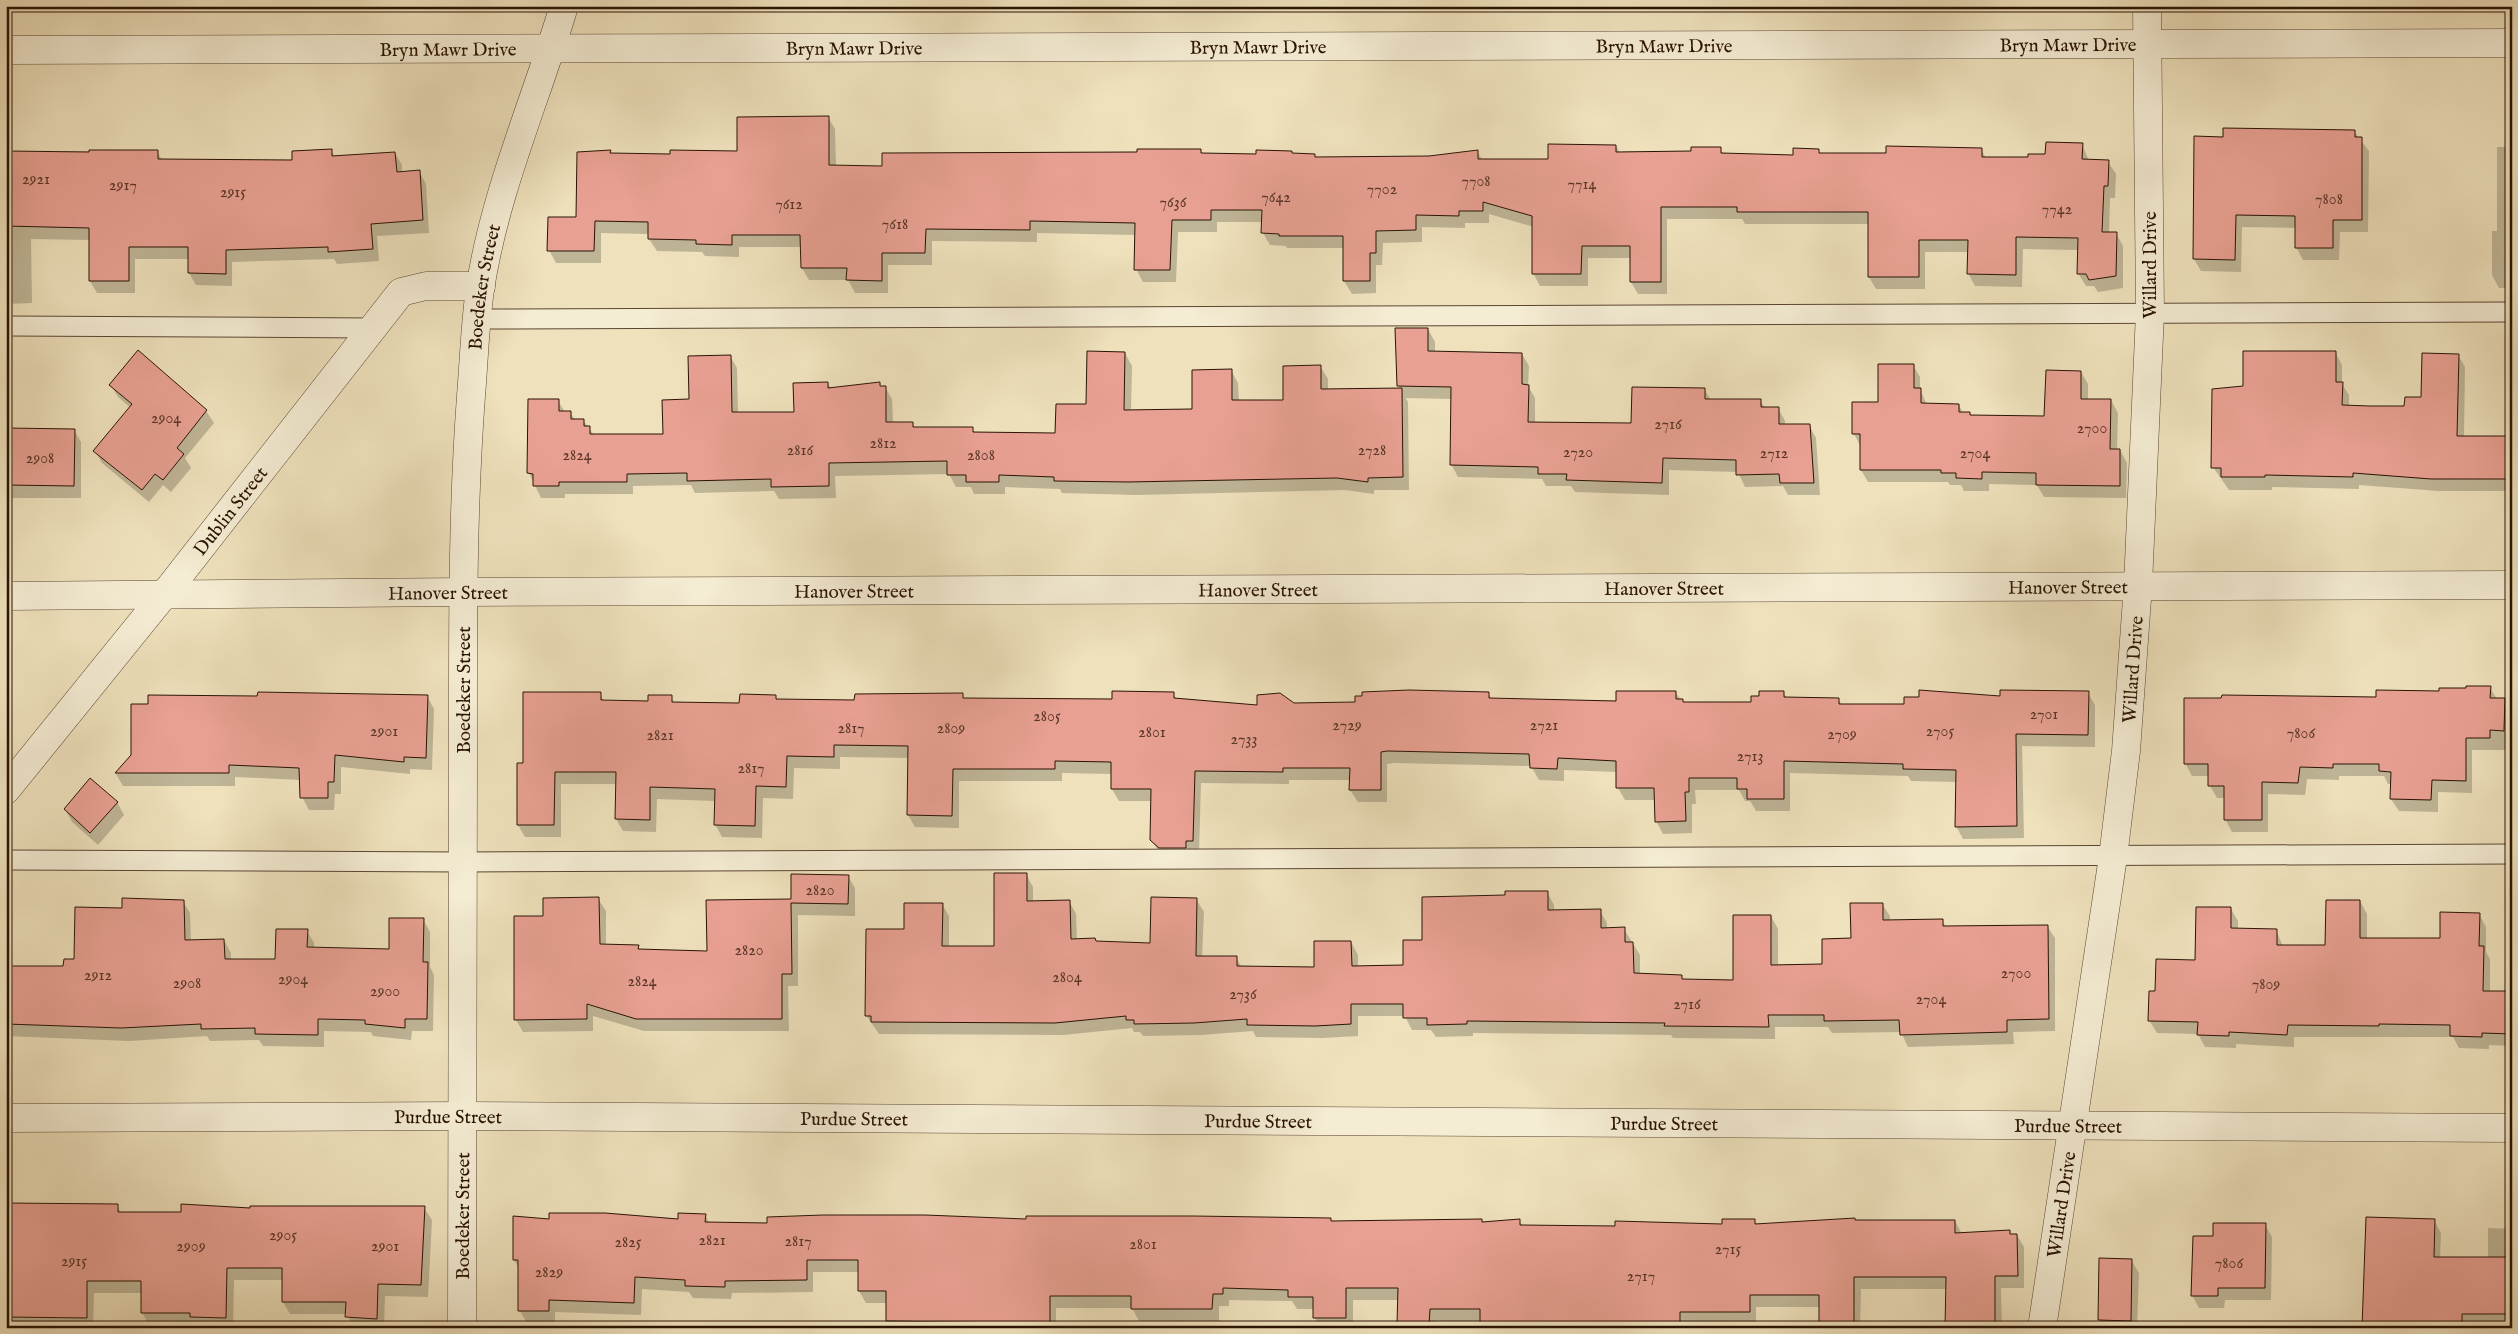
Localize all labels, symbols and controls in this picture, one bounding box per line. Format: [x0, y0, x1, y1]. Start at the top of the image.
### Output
street label: Bryn Mawr Drive [1999, 34, 2137, 58]
street label: Bryn Mawr Drive [1595, 35, 1733, 60]
street label: Bryn Mawr Drive [1189, 36, 1327, 61]
street label: Bryn Mawr Drive [785, 37, 923, 62]
street label: Bryn Mawr Drive [379, 39, 517, 63]
house number: 2921 [22, 170, 50, 190]
house number: 7708 [1461, 172, 1491, 192]
house number: 7714 [1568, 175, 1597, 195]
house number: 2917 [109, 176, 137, 196]
house number: 7702 [1367, 180, 1397, 200]
house number: 2915 [220, 183, 246, 203]
house number: 7642 [1261, 188, 1291, 208]
house number: 7808 [2315, 190, 2343, 210]
house number: 7636 [1160, 193, 1187, 213]
house number: 7612 [775, 195, 803, 215]
house number: 7742 [2042, 200, 2072, 220]
street label: Willard Drive [2139, 211, 2163, 319]
house number: 7618 [882, 215, 908, 235]
street label: Boedeker Street [464, 221, 507, 351]
house number: 2904 [151, 409, 181, 429]
house number: 2716 [1654, 415, 1682, 435]
house number: 2700 [2077, 419, 2107, 439]
house number: 2812 [869, 434, 897, 454]
house number: 2816 [787, 441, 813, 461]
house number: 2728 [1358, 441, 1386, 461]
house number: 2720 [1563, 443, 1593, 463]
house number: 2712 [1760, 444, 1788, 464]
house number: 2704 [1960, 444, 1990, 464]
house number: 2824 [562, 446, 592, 466]
house number: 2808 [967, 446, 995, 466]
house number: 2908 [26, 449, 54, 469]
street label: Dublin Street [189, 462, 274, 561]
street label: Hanover Street [2008, 576, 2129, 601]
street label: Hanover Street [1604, 578, 1725, 602]
street label: Hanover Street [1198, 579, 1319, 603]
street label: Hanover Street [794, 580, 915, 605]
street label: Hanover Street [388, 582, 509, 607]
street label: Willard Drive [2118, 615, 2150, 724]
street label: Boedeker Street [453, 626, 477, 754]
house number: 2701 [2030, 705, 2058, 725]
house number: 2805 [1033, 707, 1061, 727]
house number: 2729 [1332, 716, 1362, 736]
house number: 2721 [1530, 716, 1558, 736]
house number: 2817 [837, 719, 865, 739]
house number: 2809 [937, 719, 965, 739]
house number: 2901 [370, 722, 398, 742]
house number: 2705 [1926, 722, 1954, 742]
house number: 2801 [1138, 723, 1166, 743]
house number: 7806 [2287, 724, 2315, 744]
house number: 2709 [1827, 725, 1857, 745]
house number: 2821 [646, 726, 674, 746]
house number: 2733 [1231, 730, 1257, 750]
house number: 2713 [1737, 747, 1763, 767]
house number: 2817 [737, 759, 765, 779]
house number: 2820 [805, 881, 835, 901]
house number: 2820 [734, 941, 764, 961]
house number: 2700 [2001, 964, 2031, 984]
house number: 2912 [84, 966, 112, 986]
house number: 2804 [1052, 968, 1082, 988]
house number: 2904 [278, 970, 308, 990]
house number: 2824 [627, 972, 657, 992]
house number: 2908 [173, 974, 201, 994]
house number: 7809 [2252, 975, 2280, 995]
house number: 2900 [370, 982, 400, 1002]
house number: 2736 [1229, 985, 1257, 1005]
house number: 2704 [1916, 990, 1946, 1010]
house number: 2716 [1673, 995, 1701, 1015]
street label: Purdue Street [394, 1106, 503, 1130]
street label: Purdue Street [800, 1108, 909, 1133]
street label: Purdue Street [1204, 1110, 1313, 1135]
street label: Purdue Street [1610, 1113, 1718, 1137]
street label: Purdue Street [2014, 1115, 2122, 1140]
street label: Willard Drive [2043, 1150, 2083, 1260]
street label: Boedeker Street [452, 1152, 476, 1280]
house number: 2905 [269, 1226, 297, 1246]
house number: 2821 [698, 1231, 726, 1251]
house number: 2817 [784, 1232, 812, 1252]
house number: 2825 [614, 1233, 642, 1253]
house number: 2801 [1129, 1235, 1157, 1255]
house number: 2909 [176, 1237, 206, 1257]
house number: 2901 [371, 1237, 399, 1257]
house number: 2715 [1715, 1240, 1741, 1260]
house number: 2915 [61, 1252, 87, 1272]
house number: 7806 [2215, 1254, 2243, 1274]
house number: 2829 [535, 1263, 563, 1283]
house number: 2717 [1627, 1267, 1655, 1287]

